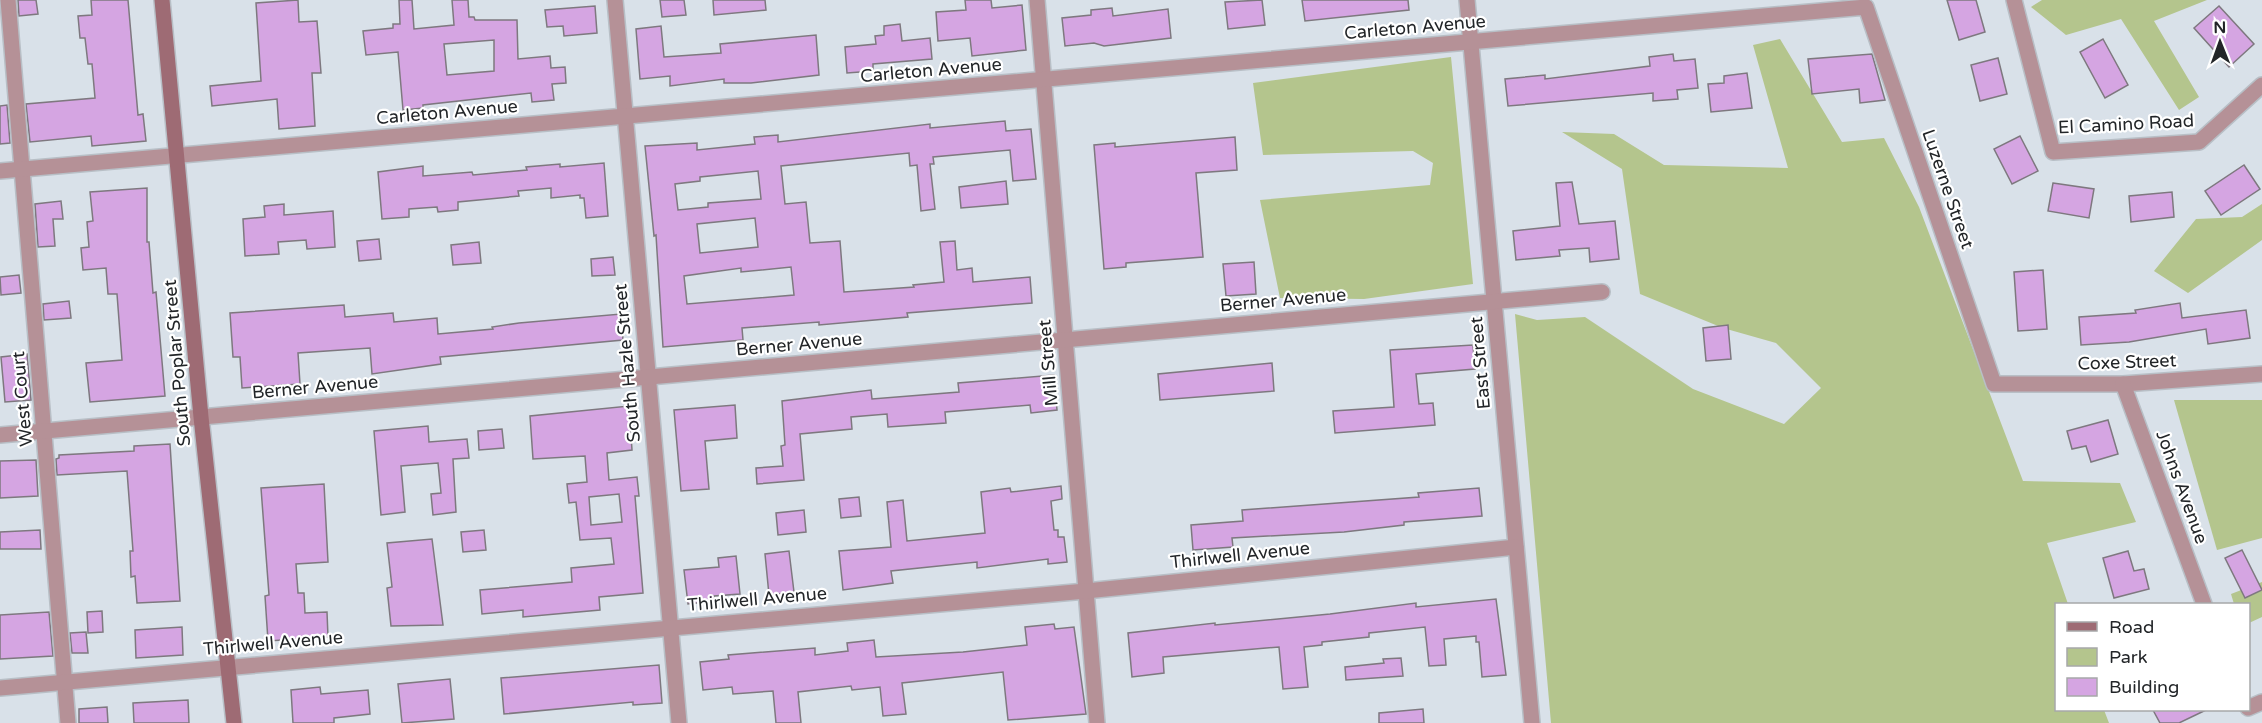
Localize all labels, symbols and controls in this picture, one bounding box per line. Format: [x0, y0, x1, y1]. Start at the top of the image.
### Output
street label: Carleton Avenue [1343, 10, 1487, 44]
north arrow [2190, 12, 2250, 72]
text: N [2213, 18, 2226, 38]
street label: Carleton Avenue [859, 53, 1003, 87]
street label: Carleton Avenue [375, 95, 519, 129]
street label: El Camino Road [2057, 109, 2195, 139]
street label: Luzerne Street [1917, 126, 1979, 252]
street label: South Poplar Street [159, 279, 195, 447]
street label: South Hazle Street [609, 283, 645, 443]
street label: Berner Avenue [1219, 284, 1347, 316]
street label: East Street [1465, 316, 1495, 410]
street label: Mill Street [1033, 319, 1063, 407]
street label: Berner Avenue [735, 328, 863, 360]
street label: Coxe Street [2077, 349, 2177, 375]
street label: West Court [7, 350, 37, 448]
street label: Berner Avenue [251, 371, 379, 403]
street label: Johns Avenue [2151, 427, 2213, 547]
street label: Thirlwell Avenue [1169, 537, 1311, 573]
street label: Thirlwell Avenue [686, 582, 828, 616]
legend [2055, 603, 2250, 711]
text: Road [2109, 616, 2154, 638]
street label: Thirlwell Avenue [202, 626, 344, 660]
text: Park [2109, 646, 2148, 668]
text: Building [2109, 676, 2179, 698]

